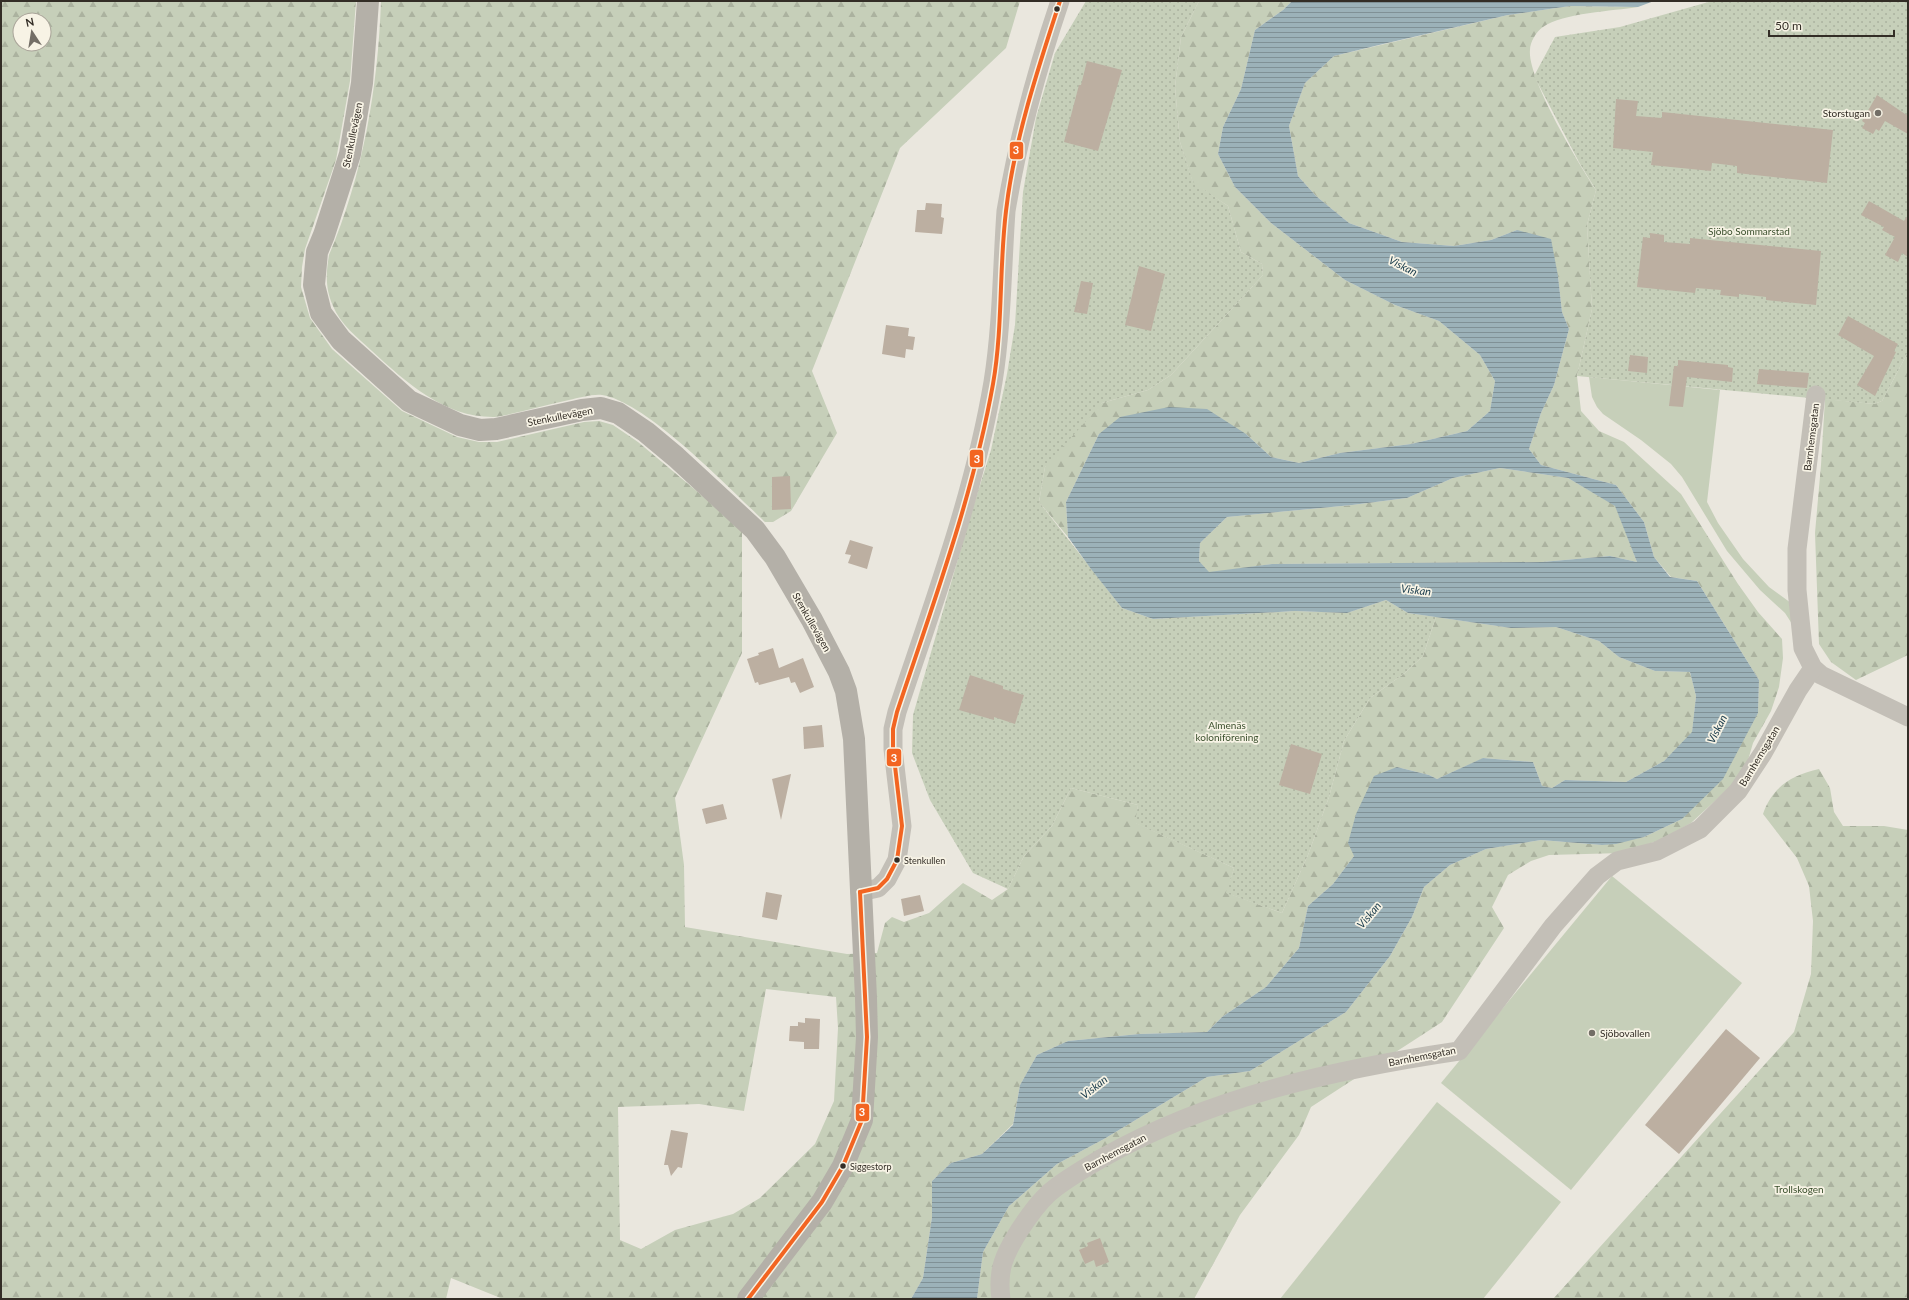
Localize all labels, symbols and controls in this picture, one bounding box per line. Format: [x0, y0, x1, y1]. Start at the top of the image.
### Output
unlabelled marker [1052, 4, 1062, 14]
north arrow [12, 12, 52, 52]
scale bar [1769, 12, 1894, 38]
text: N [24, 14, 35, 29]
text: 50 m [1775, 18, 1802, 33]
street label: Stenkullevägen [340, 101, 364, 169]
place label: Storstugan [1823, 107, 1870, 119]
marker: Storstugan [1873, 108, 1883, 118]
line badge: 3 [1009, 141, 1024, 160]
text: 3 [1013, 143, 1019, 156]
park label: Sjöbo Sommarstad [1708, 225, 1790, 237]
water label: Viskan [1387, 253, 1420, 278]
street label: Barnhemsgatan [1801, 402, 1821, 472]
street label: Stenkullevägen [526, 404, 594, 428]
line badge: 3 [969, 449, 984, 468]
text: 3 [974, 452, 980, 465]
water label: Viskan [1400, 581, 1432, 598]
street label: Stenkullevägen [790, 590, 834, 654]
water label: Viskan [1704, 712, 1729, 745]
park label: Almenäs koloniförening [1196, 719, 1258, 743]
street label: Barnhemsgatan [1736, 724, 1782, 788]
line badge: 3 [886, 748, 902, 767]
text: 3 [891, 751, 897, 764]
marker: Stenkullen [892, 855, 902, 865]
place label: Stenkullen [904, 855, 945, 866]
water label: Viskan [1354, 899, 1383, 930]
place label: Sjöbovallen [1600, 1027, 1650, 1039]
marker: Sjöbovallen [1587, 1028, 1597, 1038]
street label: Barnhemsgatan [1387, 1044, 1457, 1068]
water label: Viskan [1078, 1072, 1110, 1101]
line badge: 3 [855, 1103, 870, 1122]
text: 3 [859, 1105, 865, 1118]
street label: Barnhemsgatan [1082, 1131, 1148, 1173]
marker: Siggestorp [838, 1161, 848, 1171]
place label: Siggestorp [850, 1161, 892, 1172]
park label: Trollskogen [1774, 1183, 1824, 1195]

